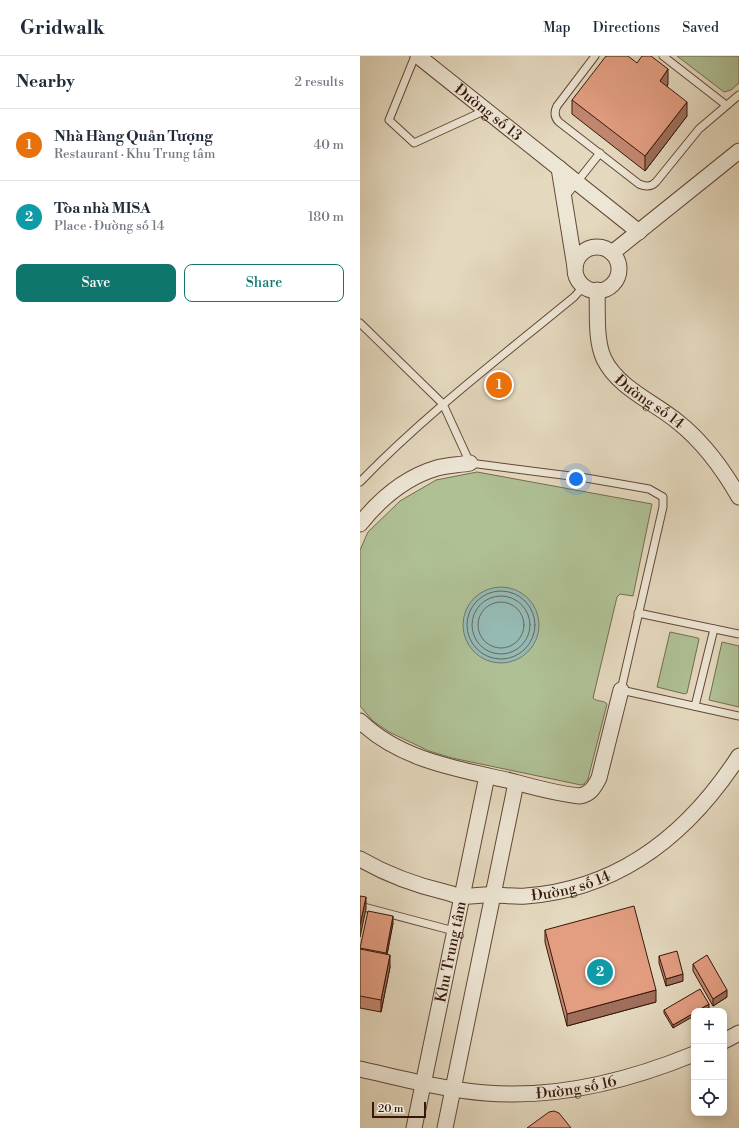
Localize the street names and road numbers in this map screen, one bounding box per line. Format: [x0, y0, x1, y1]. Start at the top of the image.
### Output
street label: Đường số 13 [451, 79, 526, 145]
street label: Đường số 14 [611, 370, 688, 433]
street label: Đường số 14 [530, 866, 613, 905]
street label: Khu Trung tâm [431, 899, 470, 1004]
street label: Đường số 16 [535, 1071, 619, 1103]

